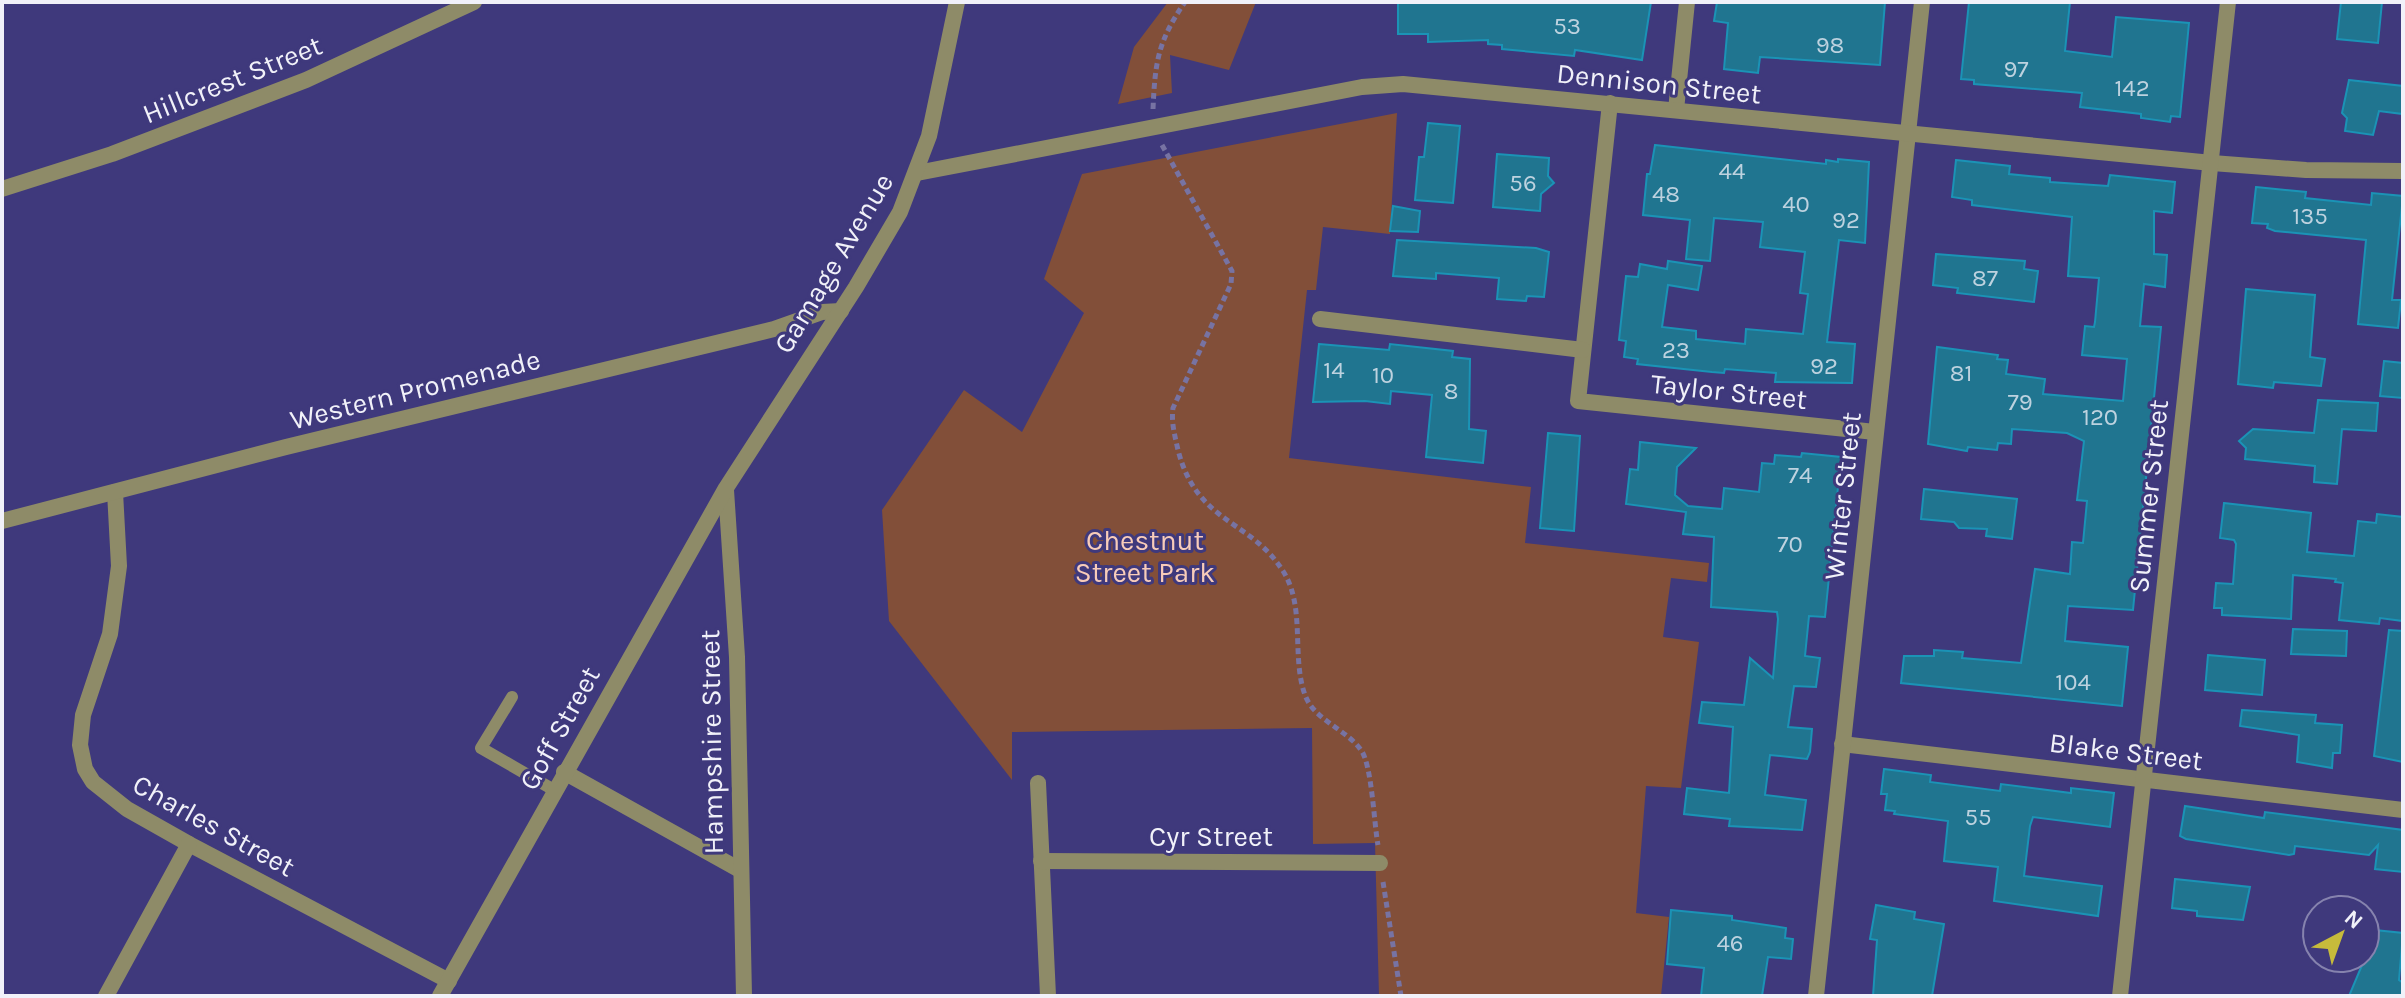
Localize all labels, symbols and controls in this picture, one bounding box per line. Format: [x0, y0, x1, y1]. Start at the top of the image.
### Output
house number: 53 [1553, 12, 1581, 40]
street label: Hillcrest Street [138, 28, 327, 130]
house number: 98 [1816, 31, 1844, 59]
house number: 97 [2003, 55, 2029, 83]
street label: Dennison Street [1555, 56, 1763, 111]
house number: 142 [2114, 74, 2150, 102]
house number: 44 [1719, 157, 1745, 185]
street label: Gamage Avenue [767, 167, 900, 359]
house number: 56 [1509, 169, 1537, 197]
house number: 48 [1652, 180, 1680, 208]
house number: 40 [1782, 190, 1810, 218]
house number: 135 [2292, 202, 2328, 230]
house number: 92 [1832, 206, 1860, 234]
house number: 87 [1972, 264, 1998, 292]
house number: 23 [1662, 336, 1690, 364]
street label: Western Promenade [287, 342, 544, 437]
house number: 92 [1810, 352, 1838, 380]
house number: 14 [1323, 356, 1345, 384]
house number: 81 [1950, 359, 1972, 387]
house number: 10 [1372, 361, 1394, 389]
street label: Taylor Street [1649, 367, 1809, 416]
house number: 8 [1444, 377, 1458, 405]
house number: 79 [2007, 388, 2033, 416]
street label: Summer Street [2122, 398, 2175, 594]
house number: 120 [2082, 403, 2118, 431]
street label: Winter Street [1817, 410, 1868, 582]
house number: 74 [1788, 461, 1812, 489]
park label: Chestnut Street Park [1075, 524, 1215, 589]
house number: 70 [1777, 530, 1803, 558]
street label: Hampshire Street [693, 629, 730, 855]
street label: Goff Street [512, 661, 607, 796]
house number: 104 [2055, 668, 2091, 696]
street label: Blake Street [2047, 726, 2205, 777]
street label: Charles Street [127, 767, 300, 884]
house number: 55 [1964, 803, 1992, 831]
street label: Cyr Street [1149, 820, 1273, 853]
north arrow [2301, 894, 2381, 974]
text: N [2339, 905, 2368, 935]
house number: 46 [1716, 929, 1744, 957]

